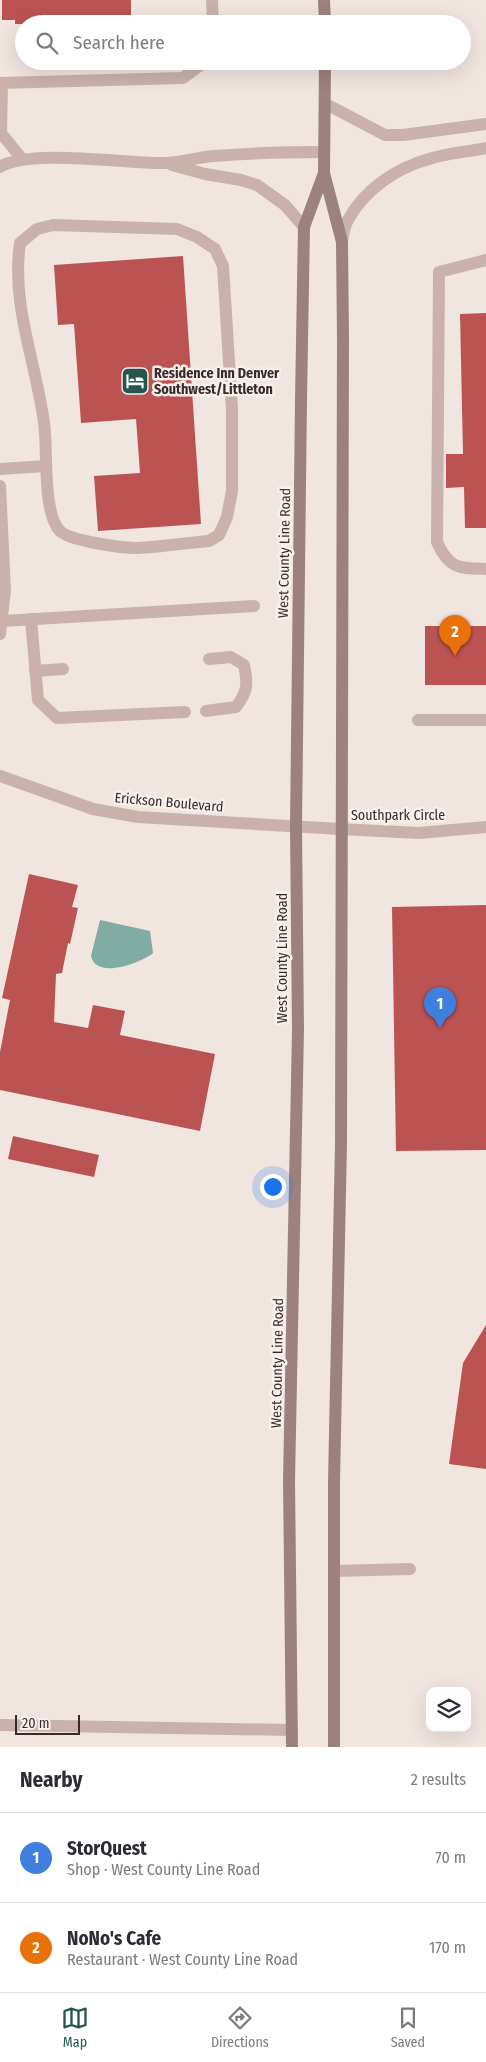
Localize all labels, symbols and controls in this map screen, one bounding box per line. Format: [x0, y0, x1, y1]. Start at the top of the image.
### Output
search box [15, 15, 471, 70]
icon: search [33, 29, 61, 57]
text: Search here [73, 31, 165, 54]
place label: Residence Inn Denver Southwest/Littleton [154, 365, 280, 398]
hotel icon: Residence Inn Denver Southwest/Littleton [120, 366, 150, 396]
street label: West County Line Road [275, 488, 294, 618]
pin: 2 [439, 615, 471, 656]
street label: Erickson Boulevard [114, 789, 224, 816]
street label: Southpark Circle [351, 807, 445, 824]
street label: West County Line Road [274, 893, 291, 1023]
pin: 1 [424, 987, 456, 1028]
your location [260, 1174, 286, 1200]
street label: West County Line Road [268, 1298, 287, 1428]
map controls [426, 1687, 471, 1732]
button: layers [426, 1687, 471, 1732]
scale bar [15, 1712, 80, 1735]
text: 20 m [22, 1715, 50, 1732]
text: Nearby [20, 1767, 82, 1793]
text: 2 results [411, 1770, 466, 1789]
text: StorQuest [67, 1837, 147, 1860]
text: 1 [33, 1848, 39, 1867]
text: 70 m [435, 1848, 466, 1867]
text: Shop · West County Line Road [67, 1860, 260, 1879]
text: NoNo's Cafe [67, 1927, 161, 1950]
text: 2 [32, 1938, 40, 1957]
text: 170 m [429, 1938, 466, 1957]
text: Restaurant · West County Line Road [67, 1950, 298, 1969]
tab: Map [61, 2004, 89, 2051]
tab: Directions [211, 2004, 269, 2051]
tab: Saved [391, 2004, 425, 2051]

